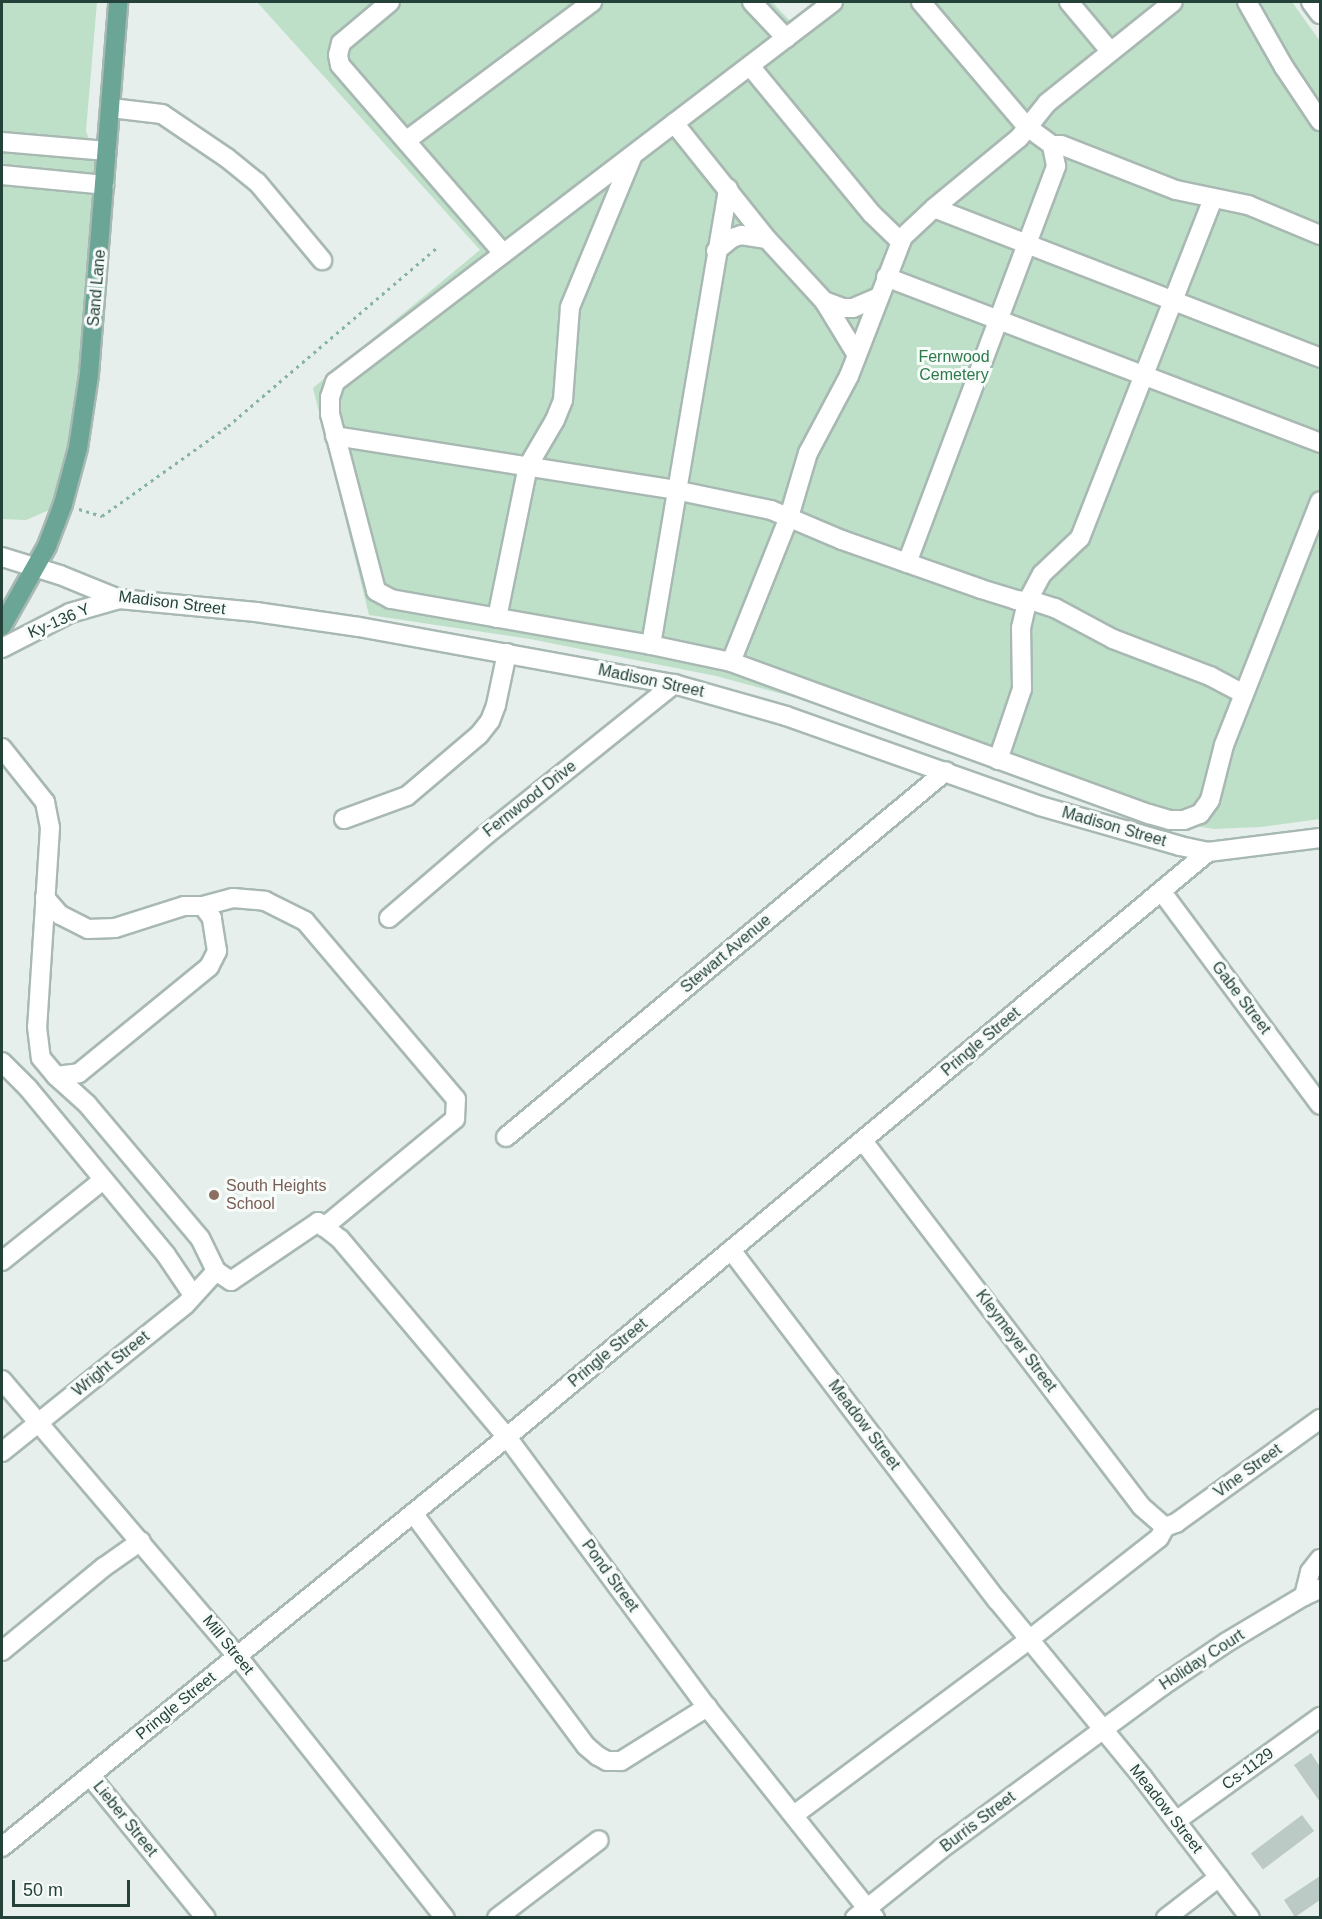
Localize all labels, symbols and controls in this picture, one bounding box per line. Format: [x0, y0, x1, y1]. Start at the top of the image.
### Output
street label: Sand Lane [84, 249, 110, 327]
park label: Fernwood Cemetery [918, 347, 990, 385]
street label: Madison Street [117, 587, 227, 619]
street label: Ky-136 Y [25, 599, 93, 643]
street label: Madison Street [596, 660, 706, 702]
street label: Fernwood Drive [480, 757, 580, 841]
street label: Madison Street [1060, 803, 1168, 851]
street label: Stewart Avenue [677, 910, 775, 998]
street label: Gabe Street [1207, 958, 1275, 1038]
street label: Pringle Street [938, 1003, 1024, 1081]
place label: South Heights School [226, 1176, 327, 1214]
marker: South Heights School [207, 1188, 221, 1202]
street label: Kleymeyer Street [971, 1286, 1061, 1396]
street label: Pringle Street [565, 1314, 651, 1392]
street label: Wright Street [69, 1327, 153, 1401]
street label: Meadow Street [824, 1376, 904, 1474]
street label: Vine Street [1210, 1440, 1286, 1502]
street label: Pond Street [577, 1536, 643, 1616]
street label: Mill Street [198, 1611, 258, 1679]
street label: Holiday Court [1156, 1626, 1248, 1694]
street label: Pringle Street [132, 1668, 220, 1744]
street label: Cs-1129 [1218, 1744, 1278, 1794]
street label: Meadow Street [1125, 1761, 1207, 1857]
street label: Lieber Street [89, 1777, 161, 1861]
street label: Burris Street [937, 1788, 1019, 1856]
scale bar [15, 1868, 134, 1906]
text: 50 m [23, 1880, 63, 1900]

